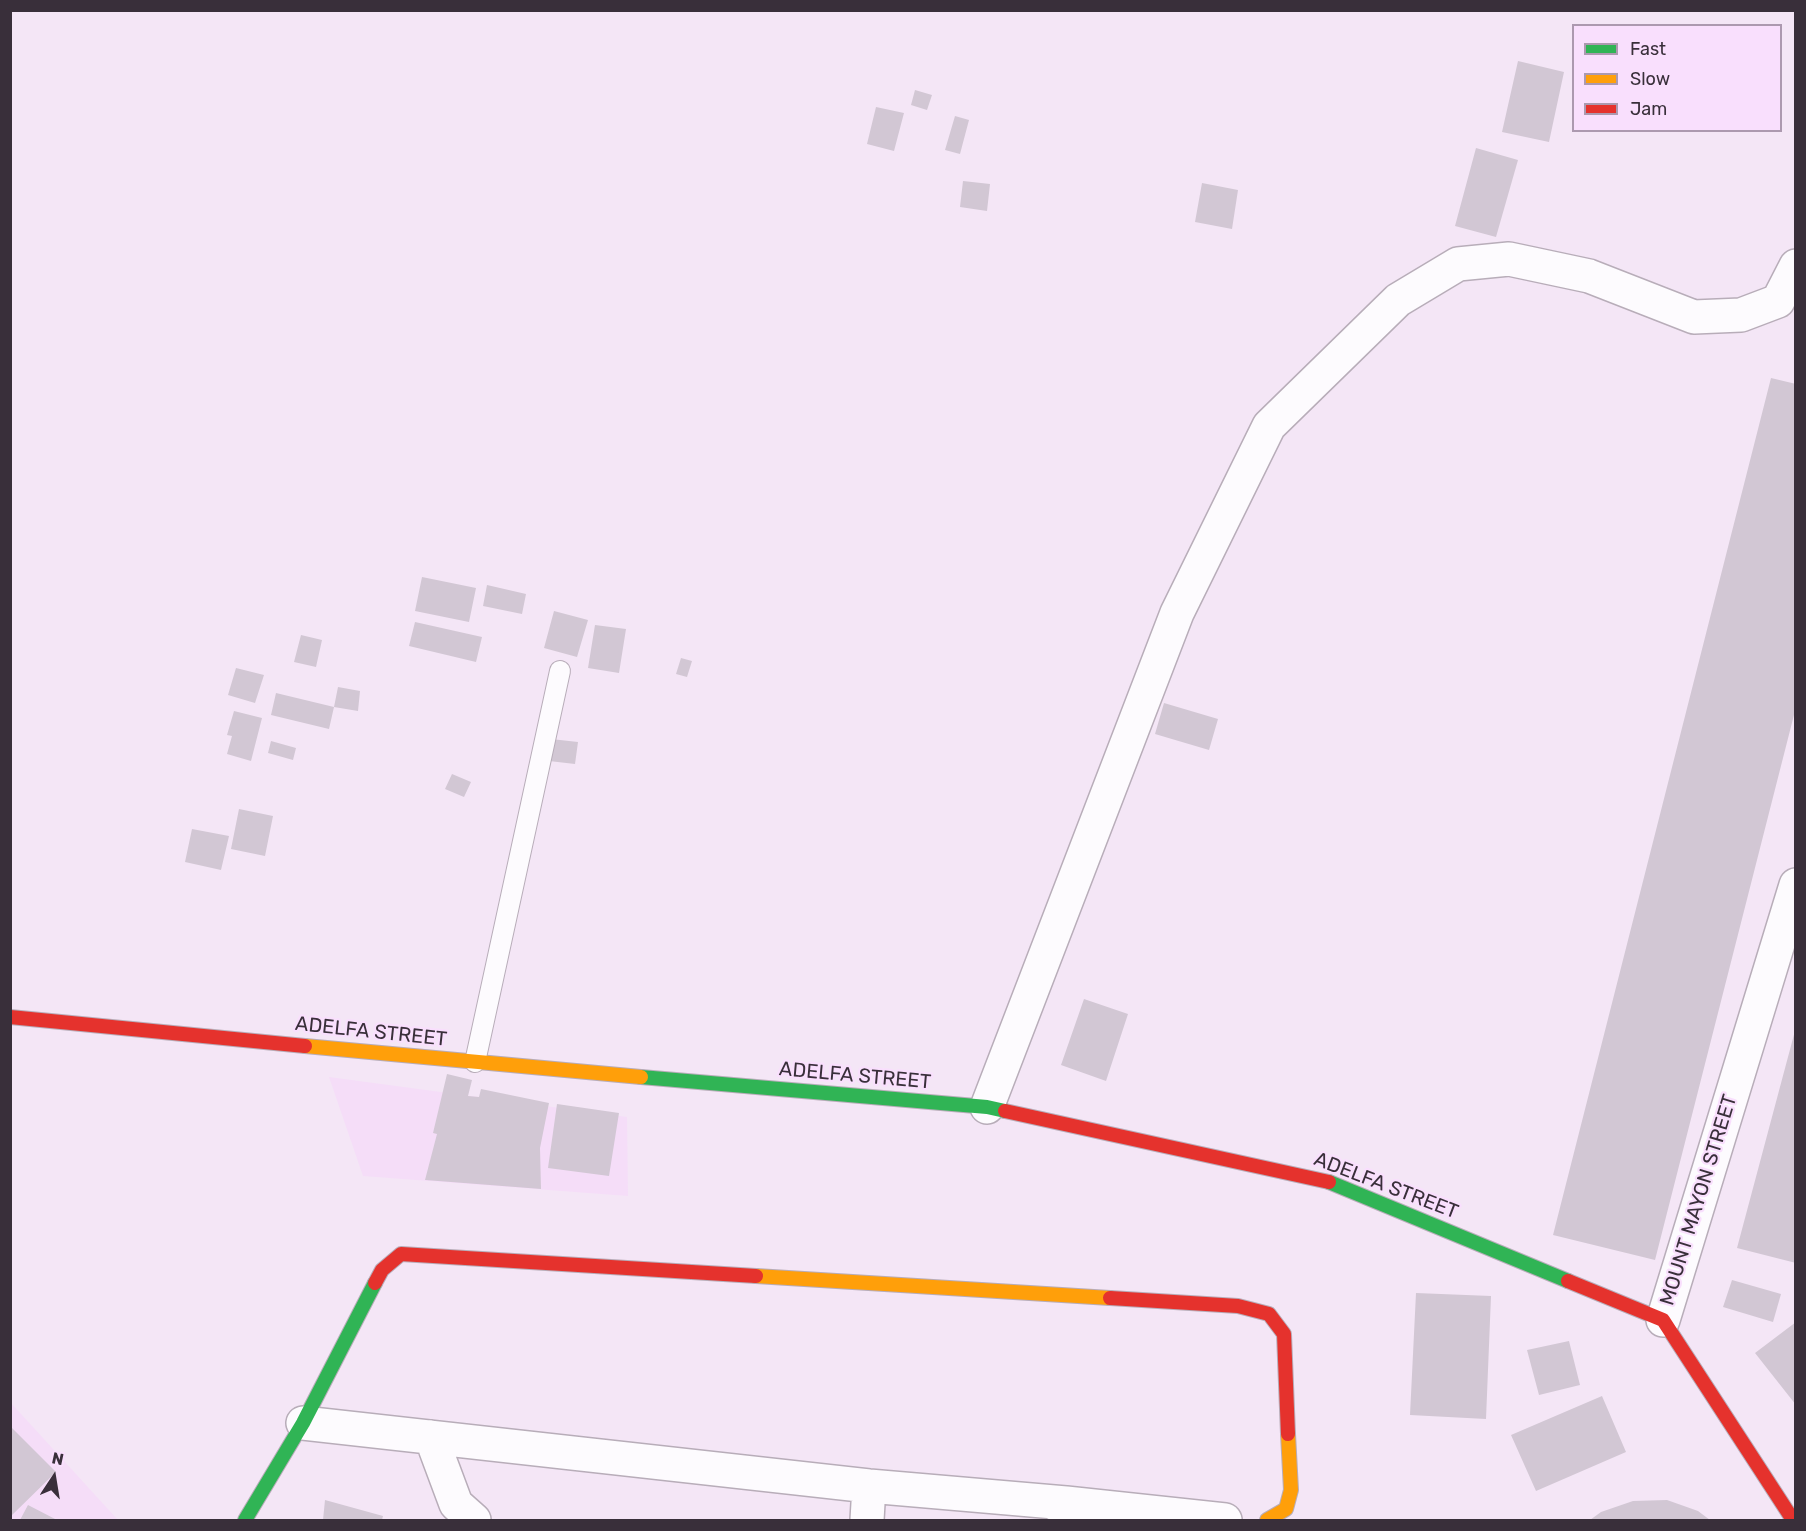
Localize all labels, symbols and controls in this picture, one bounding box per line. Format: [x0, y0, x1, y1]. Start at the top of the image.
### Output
legend [1572, 24, 1782, 132]
text: Fast [1630, 38, 1666, 60]
text: Slow [1630, 68, 1670, 90]
text: Jam [1630, 98, 1667, 120]
street label: ADELFA STREET [294, 1012, 448, 1052]
street label: ADELFA STREET [778, 1057, 932, 1095]
street label: MOUNT MAYON STREET [1655, 1092, 1743, 1308]
street label: ADELFA STREET [1311, 1147, 1461, 1225]
north arrow [24, 1447, 84, 1507]
text: N [50, 1448, 65, 1469]

